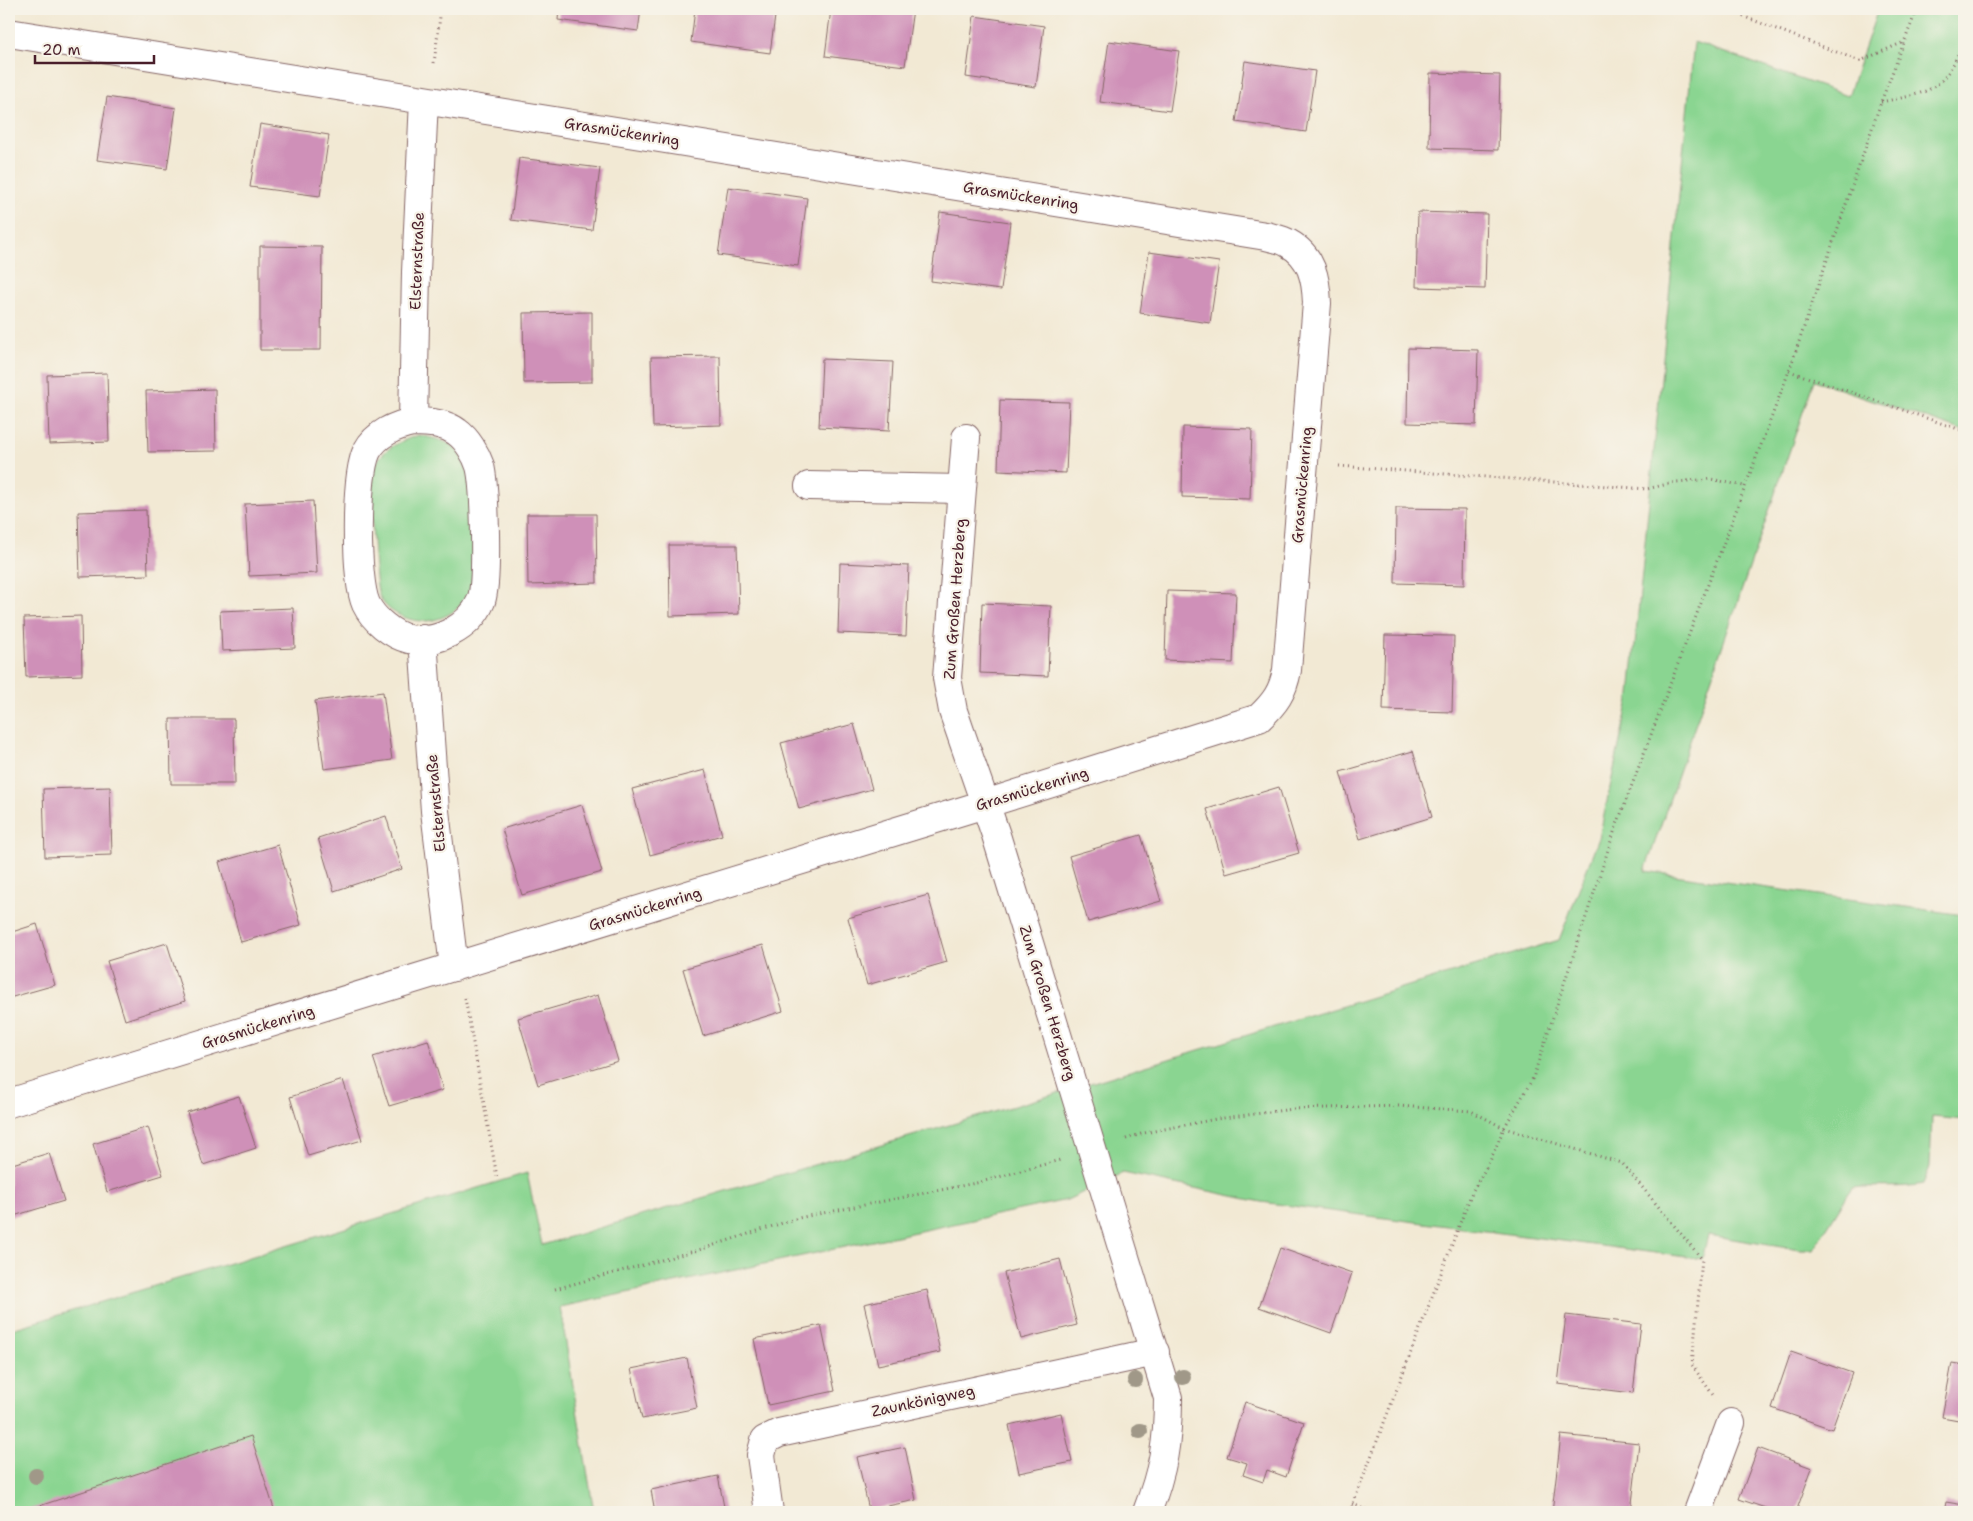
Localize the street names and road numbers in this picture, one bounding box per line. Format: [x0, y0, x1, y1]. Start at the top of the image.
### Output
street label: Grasmückenring [563, 113, 681, 151]
street label: Grasmückenring [962, 177, 1080, 215]
street label: Elsternstraße [405, 212, 429, 310]
street label: Grasmückenring [1287, 426, 1317, 544]
street label: Zum Großen Herzberg [939, 518, 971, 680]
street label: Elsternstraße [422, 753, 450, 853]
street label: Grasmückenring [973, 762, 1091, 816]
street label: Grasmückenring [586, 882, 704, 936]
street label: Zum Großen Herzberg [1015, 923, 1081, 1083]
street label: Grasmückenring [199, 1000, 317, 1054]
street label: Zaunkönigweg [870, 1380, 976, 1422]

